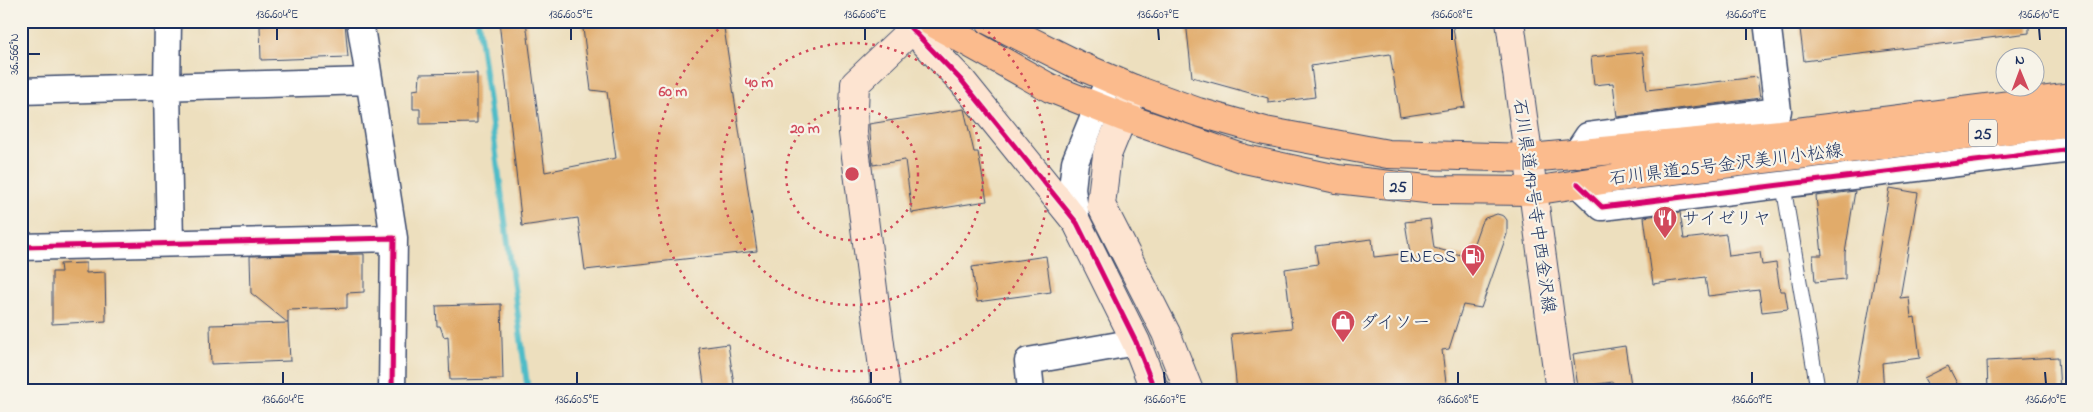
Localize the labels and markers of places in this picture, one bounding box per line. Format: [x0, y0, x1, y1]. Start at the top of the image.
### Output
centre of rings [843, 165, 861, 183]
restaurant icon: サイゼリヤ [1652, 205, 1678, 239]
place label: サイゼリヤ [1682, 207, 1771, 233]
fuel station icon: ENEOS [1460, 243, 1486, 277]
place label: ENEOS [1399, 245, 1456, 271]
shop icon: ダイソー [1330, 309, 1356, 343]
place label: ダイソー [1360, 311, 1430, 337]

